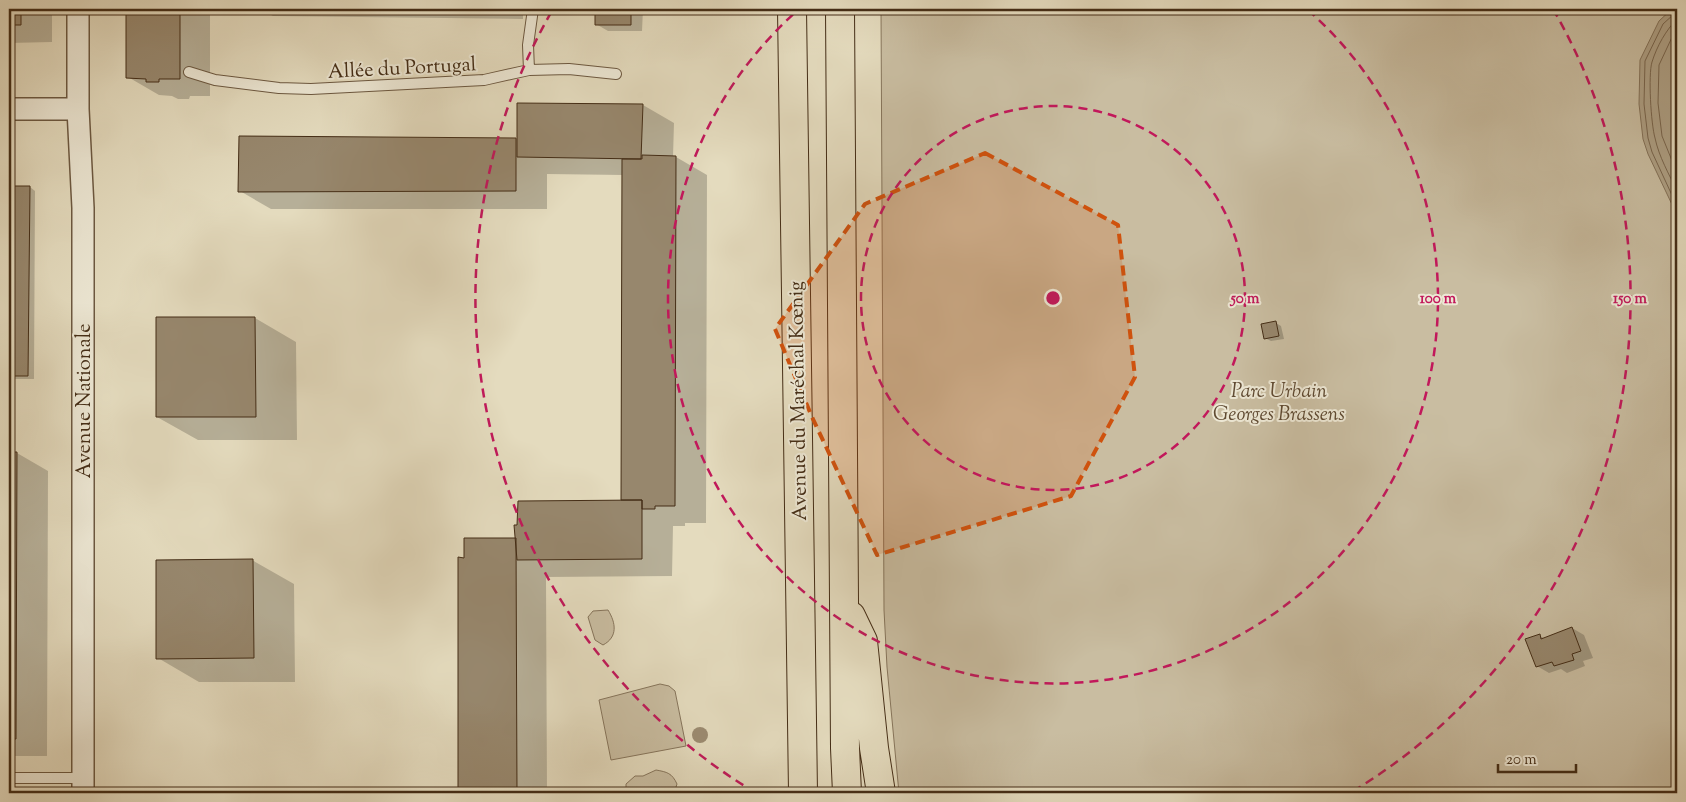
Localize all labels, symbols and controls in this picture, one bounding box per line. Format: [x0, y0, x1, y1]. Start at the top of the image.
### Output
street label: Allée du Portugal [327, 51, 478, 88]
street label: Avenue du Maréchal Kœnig [783, 281, 816, 521]
centre of rings [1044, 289, 1062, 307]
text: 50 m [1230, 289, 1260, 310]
text: 100 m [1420, 289, 1457, 310]
text: 150 m [1613, 289, 1647, 310]
street label: Avenue Nationale [71, 323, 100, 479]
park label: Parc Urbain Georges Brassens [1213, 378, 1345, 430]
scale bar [1498, 742, 1576, 774]
text: 20 m [1506, 750, 1537, 771]

